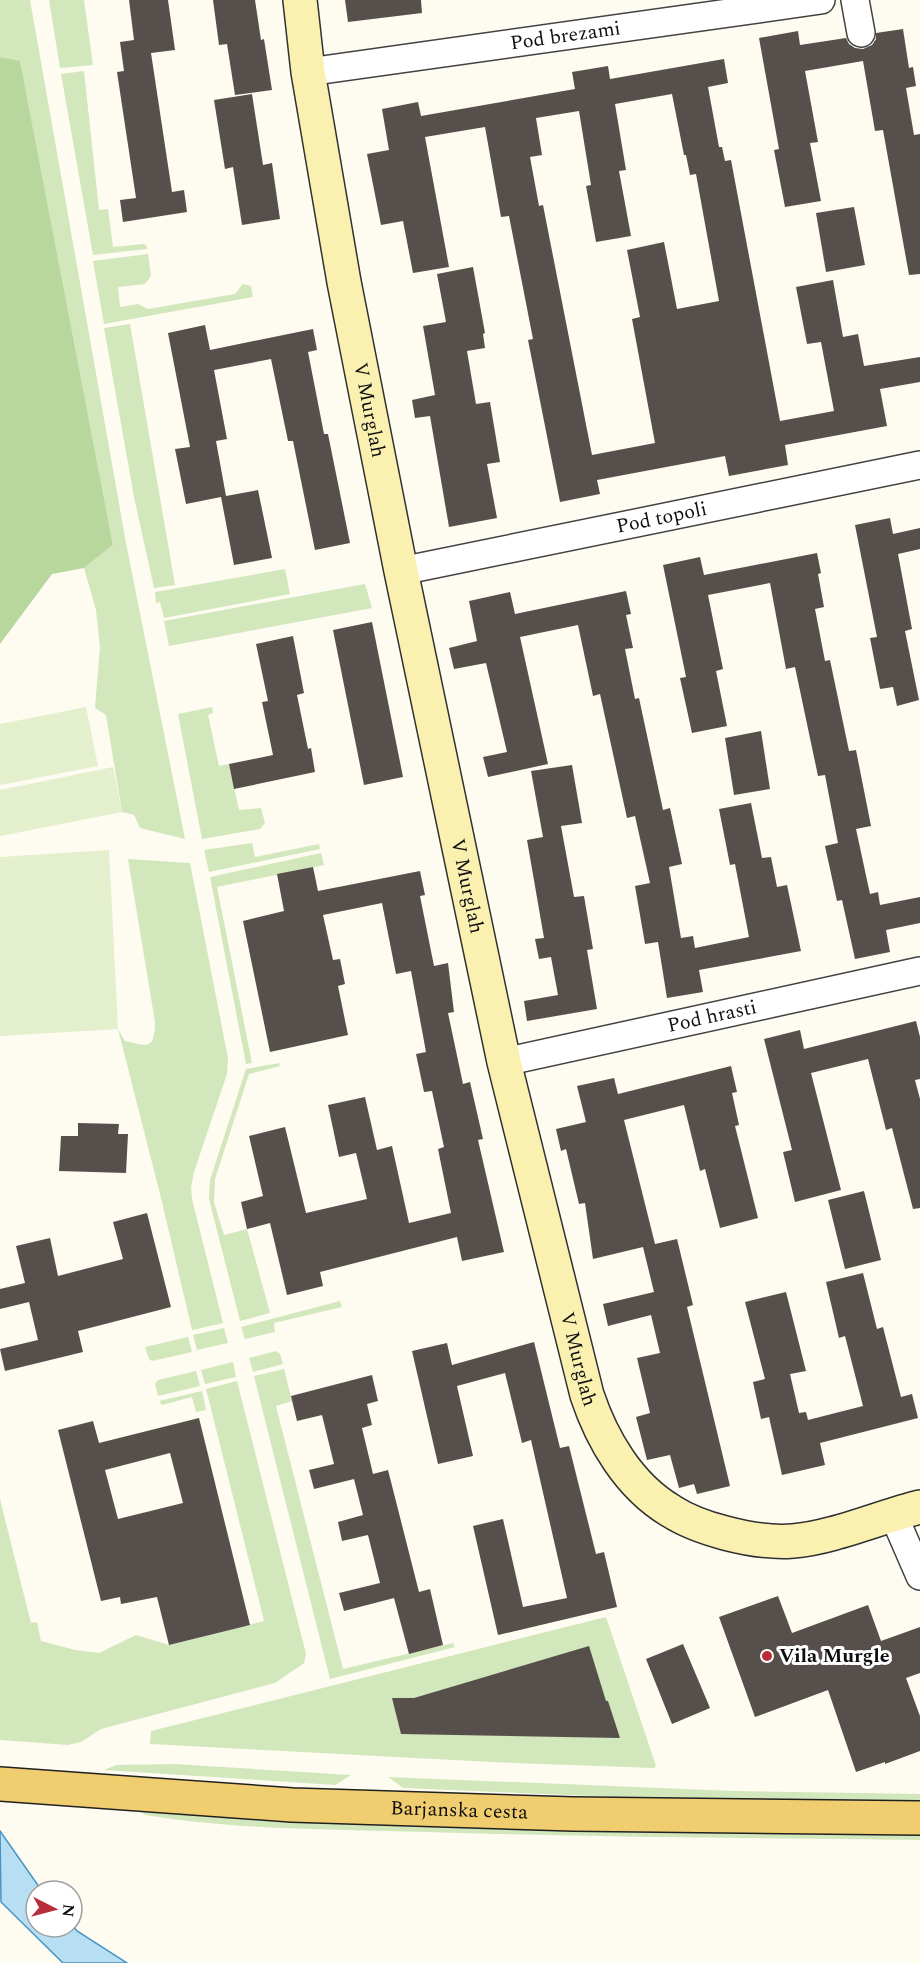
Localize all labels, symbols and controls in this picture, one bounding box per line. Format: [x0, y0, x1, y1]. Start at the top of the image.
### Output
street label: Pod brezami [508, 13, 623, 58]
street label: V Murglah [345, 360, 393, 460]
street label: Pod topoli [614, 494, 710, 542]
street label: V Murglah [443, 836, 492, 936]
street label: Pod hrasti [665, 992, 760, 1041]
street label: V Murglah [552, 1309, 605, 1410]
place label: Vila Murgle [779, 1641, 890, 1671]
marker: Vila Murgle [760, 1649, 774, 1663]
street label: Barjanska cesta [390, 1793, 529, 1828]
north arrow [24, 1879, 84, 1939]
text: N [55, 1903, 81, 1918]

